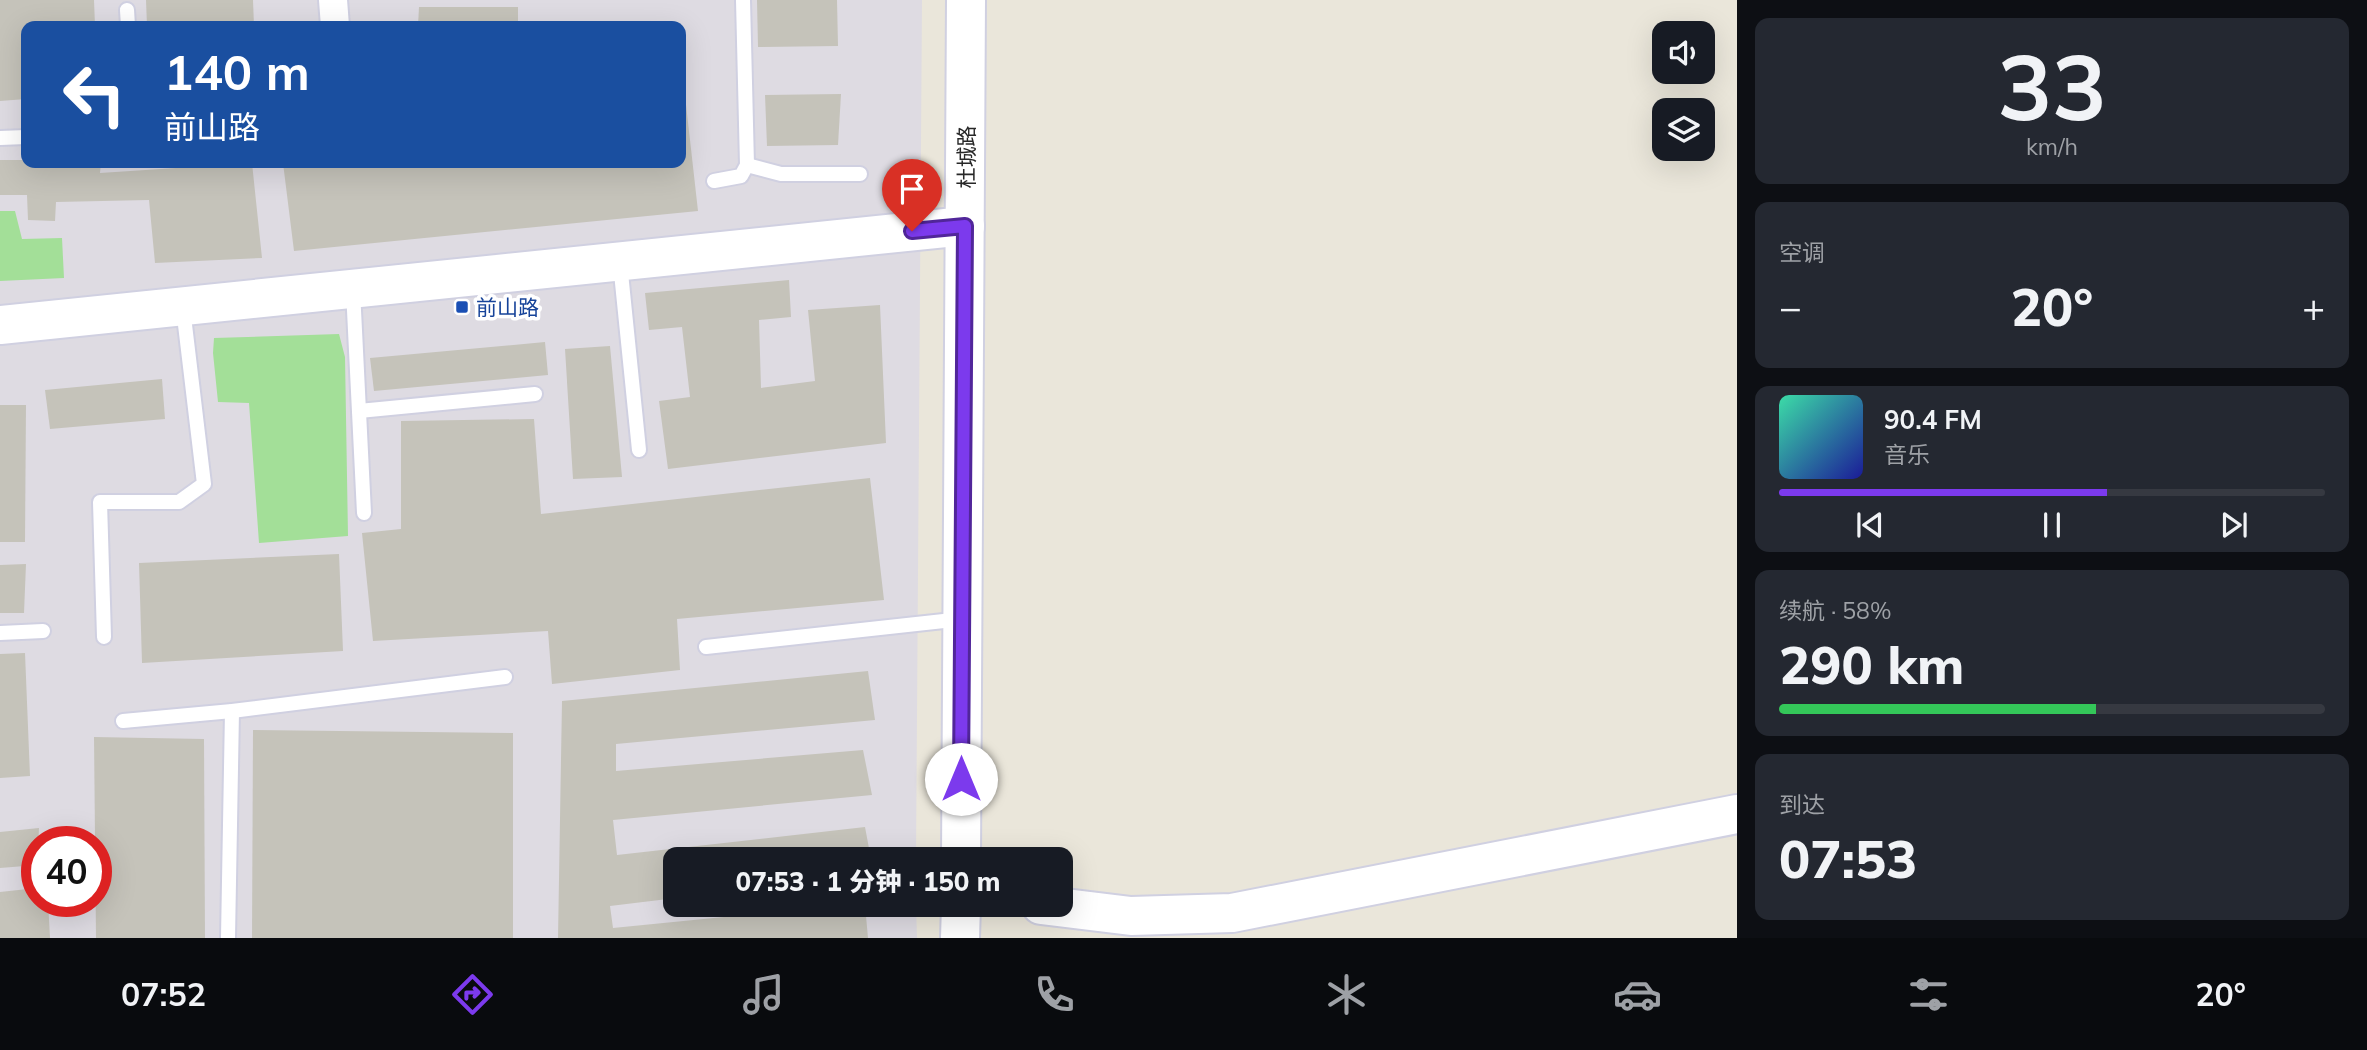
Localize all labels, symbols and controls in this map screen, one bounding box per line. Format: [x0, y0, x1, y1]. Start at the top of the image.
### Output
map controls [1652, 21, 1715, 161]
button: sound [1652, 21, 1715, 84]
text: 33 [1997, 29, 2107, 143]
text: 140 m [164, 41, 310, 102]
icon: left [49, 49, 140, 140]
button: layers [1652, 98, 1715, 161]
text: 前山路 [164, 107, 260, 147]
street label: 杜城路 [953, 126, 979, 189]
text: km/h [2026, 132, 2078, 161]
pin [882, 159, 942, 231]
icon: arrive [893, 170, 931, 208]
text: 空调 [1779, 238, 1825, 267]
text: 20° [2011, 274, 2093, 339]
text: − [1779, 283, 1802, 331]
text: + [2302, 283, 2325, 331]
place label: 前山路 [476, 294, 539, 320]
marker: 前山路 [454, 299, 470, 315]
text: 90.4 FM [1884, 403, 1982, 436]
text: 音乐 [1884, 440, 1930, 469]
icon: previous [1851, 506, 1889, 544]
icon: pause [2033, 506, 2071, 544]
icon: next [2215, 506, 2253, 544]
text: 续航 · 58% [1779, 596, 1891, 625]
text: 290 km [1779, 632, 1964, 697]
position arrow [924, 742, 998, 816]
text: 到达 [1779, 790, 1825, 819]
speed limit sign: 40 [21, 826, 112, 917]
text: 07:53 [1779, 826, 1917, 891]
text: 07:53 · 1 分钟 · 150 m [736, 865, 1000, 898]
icon: directions [448, 970, 497, 1019]
icon: music [739, 970, 788, 1019]
icon: phone [1030, 970, 1079, 1019]
icon: climate [1322, 970, 1371, 1019]
icon: car [1613, 970, 1662, 1019]
icon: filters [1904, 970, 1953, 1019]
text: 07:52 [121, 974, 206, 1014]
text: 20° [2195, 974, 2246, 1014]

